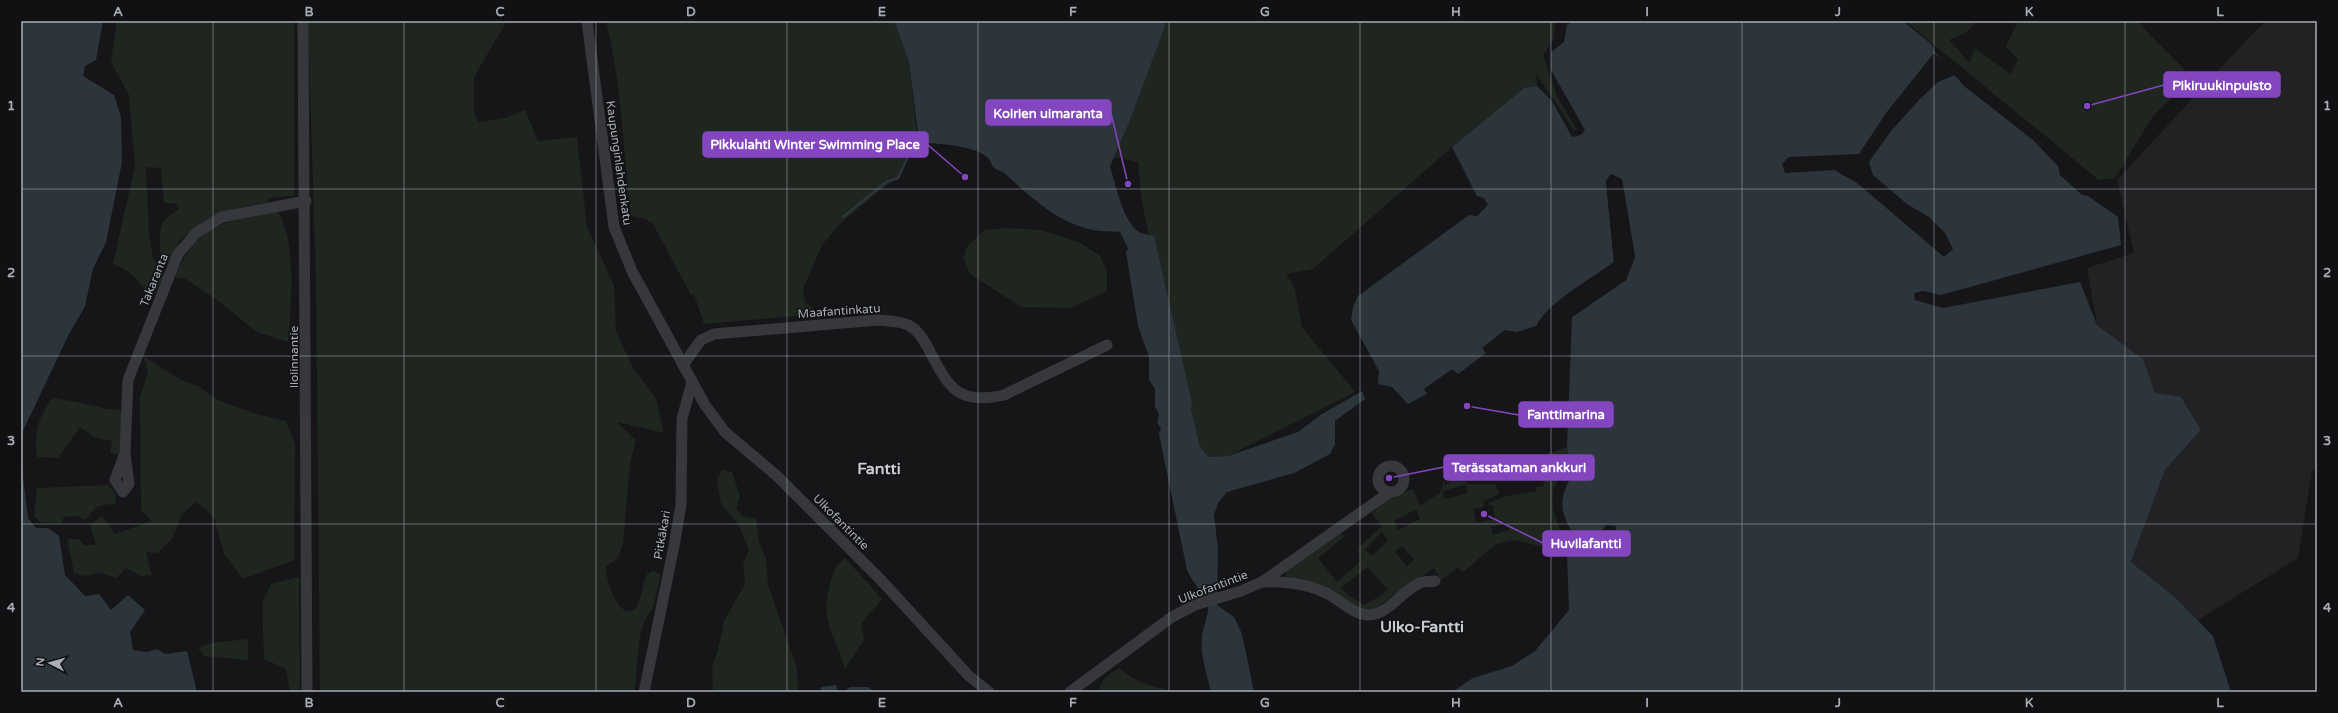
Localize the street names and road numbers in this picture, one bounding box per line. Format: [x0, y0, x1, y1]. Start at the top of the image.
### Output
street label: Kaupunginlahdenkatu [603, 100, 635, 226]
street label: Takaranta [137, 251, 171, 309]
street label: Maafantinkatu [797, 301, 881, 321]
street label: Ilolinnantie [287, 326, 301, 388]
street label: Ulkofantintie [810, 491, 872, 553]
street label: Pitkäkari [651, 509, 673, 561]
street label: Ulkofantintie [1176, 567, 1250, 607]

